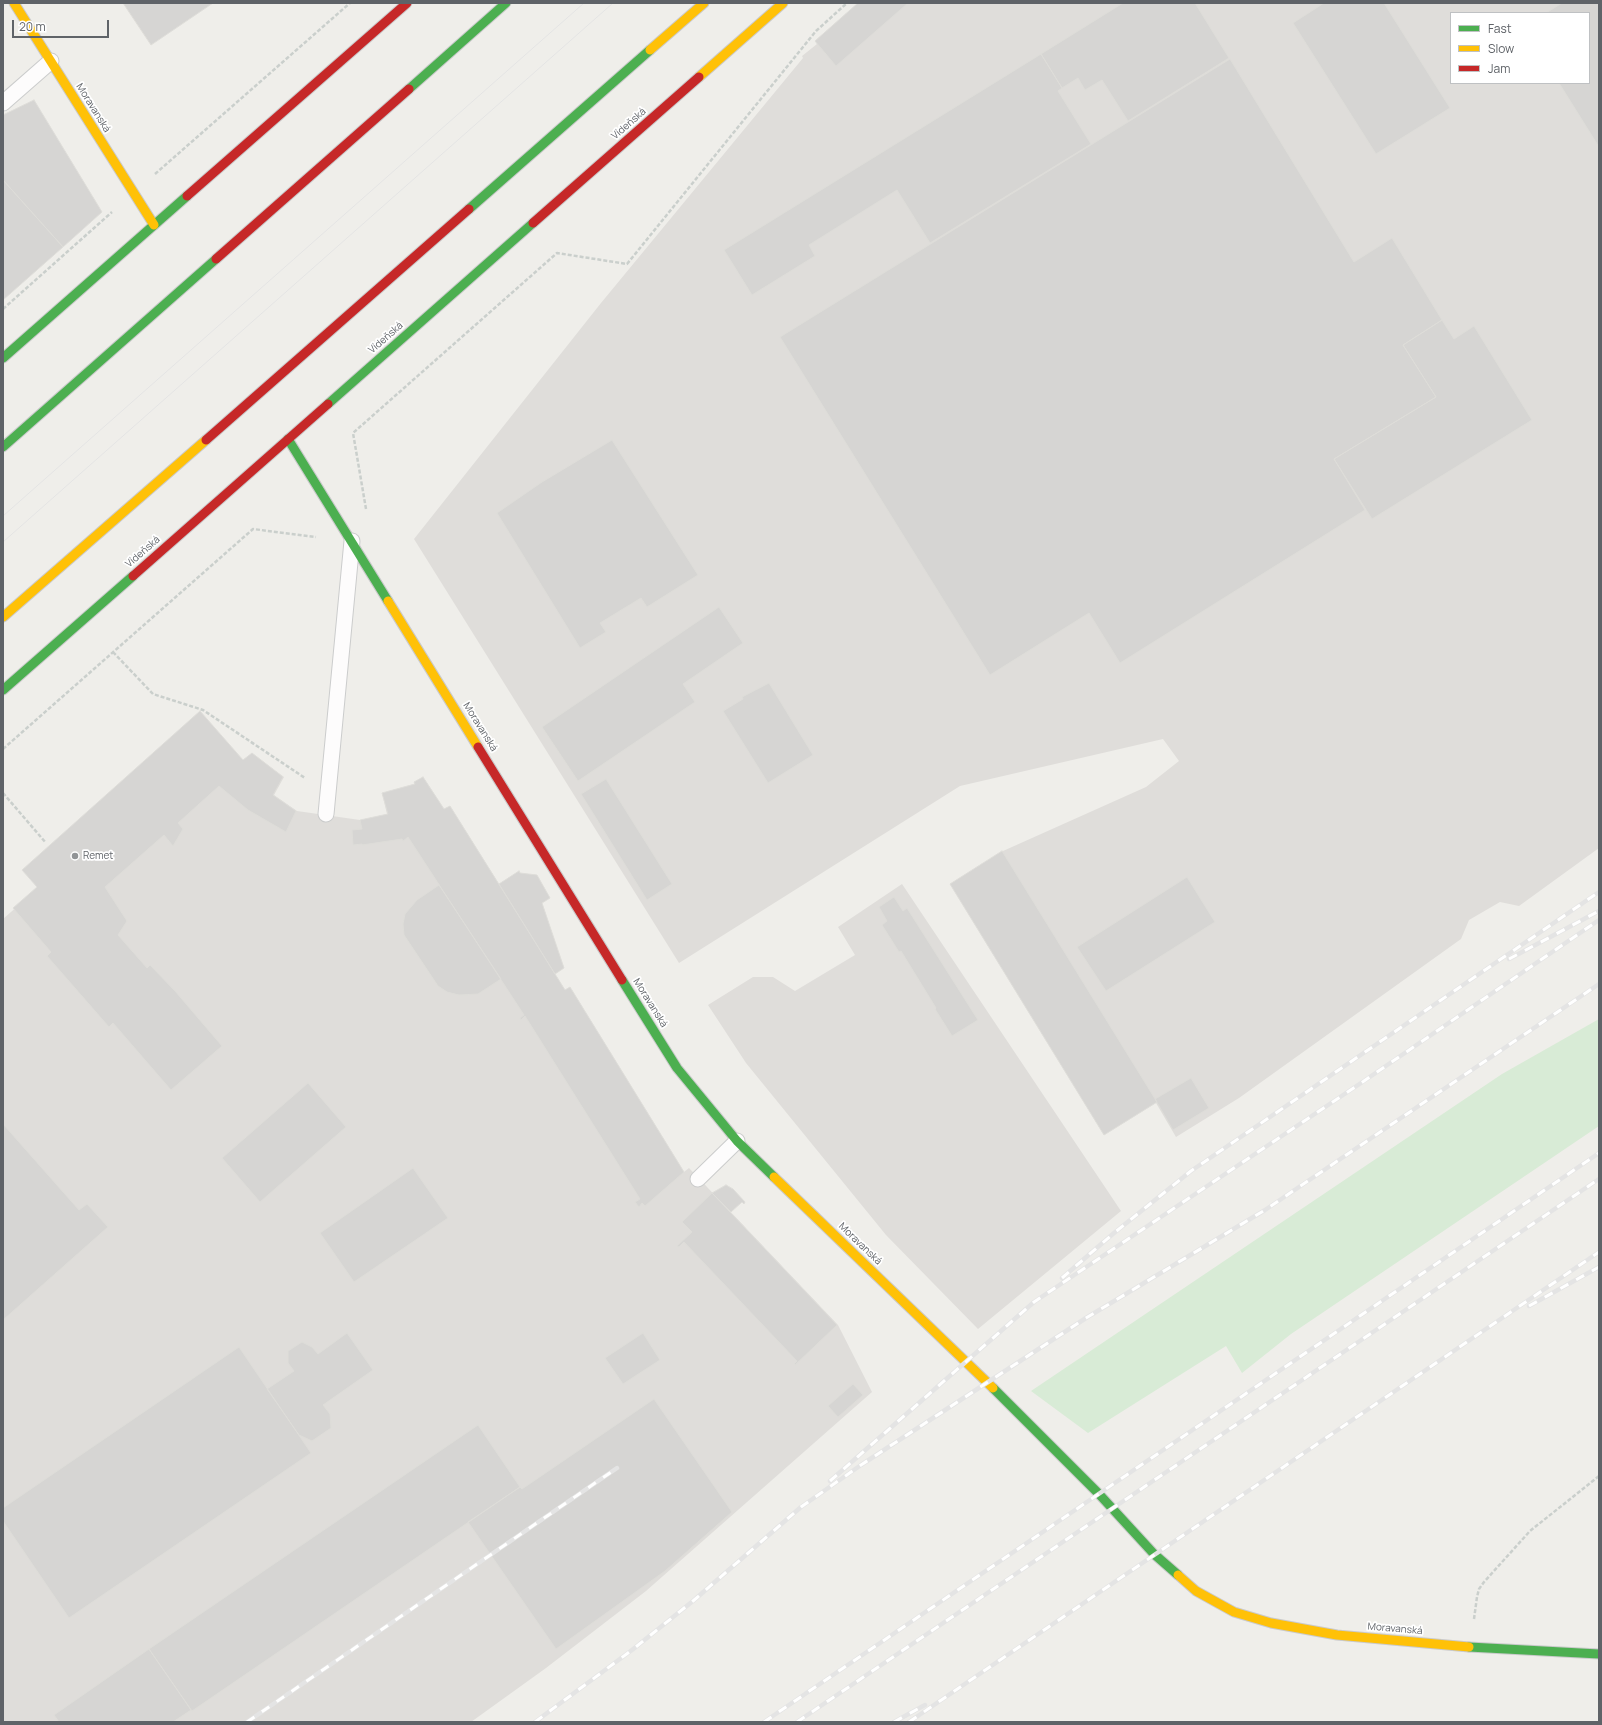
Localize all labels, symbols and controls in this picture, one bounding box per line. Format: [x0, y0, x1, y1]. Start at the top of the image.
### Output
scale bar [14, 12, 111, 38]
legend [1450, 12, 1590, 84]
text: 20 m [19, 18, 46, 35]
text: Fast [1488, 20, 1512, 37]
text: Slow [1488, 40, 1514, 57]
text: Jam [1488, 60, 1510, 77]
street label: Moravanská [73, 81, 113, 135]
street label: Vídeňská [609, 106, 649, 142]
street label: Vídeňská [366, 320, 406, 356]
street label: Vídeňská [123, 534, 163, 570]
street label: Moravanská [460, 700, 500, 754]
place label: Remet [83, 850, 113, 862]
marker: Remet [70, 851, 80, 861]
street label: Moravanská [630, 976, 670, 1030]
street label: Moravanská [836, 1221, 884, 1267]
street label: Moravanská [1367, 1621, 1423, 1637]

